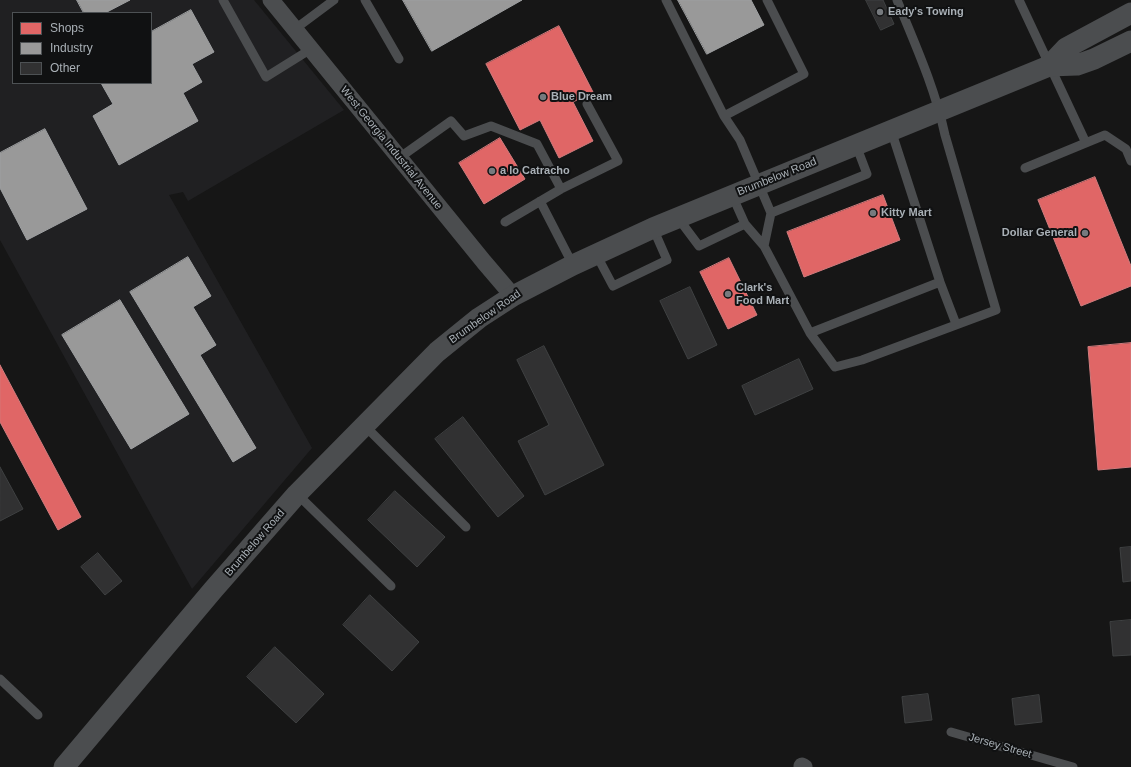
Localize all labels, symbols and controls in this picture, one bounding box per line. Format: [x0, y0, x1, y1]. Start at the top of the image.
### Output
place label: Eady's Towing [888, 5, 964, 19]
marker: Eady's Towing [875, 7, 885, 17]
legend [12, 12, 152, 84]
text: Shops [50, 21, 84, 35]
text: Industry [50, 41, 93, 55]
text: Other [50, 61, 80, 75]
street label: West Georgia Industrial Avenue [337, 84, 445, 212]
place label: Blue Dream [551, 90, 612, 104]
marker: Blue Dream [538, 92, 548, 102]
street label: Brumbelow Road [735, 155, 819, 199]
place label: a lo Catracho [500, 164, 570, 178]
marker: a lo Catracho [487, 166, 497, 176]
place label: Kitty Mart [881, 206, 932, 220]
marker: Kitty Mart [868, 208, 878, 218]
place label: Dollar General [1002, 226, 1077, 240]
marker: Dollar General [1080, 228, 1090, 238]
place label: Clark's Food Mart [736, 281, 789, 307]
street label: Brumbelow Road [447, 287, 523, 347]
marker: Clark's Food Mart [723, 289, 733, 299]
street label: Brumbelow Road [222, 507, 288, 579]
street label: Jersey Street [967, 731, 1033, 761]

